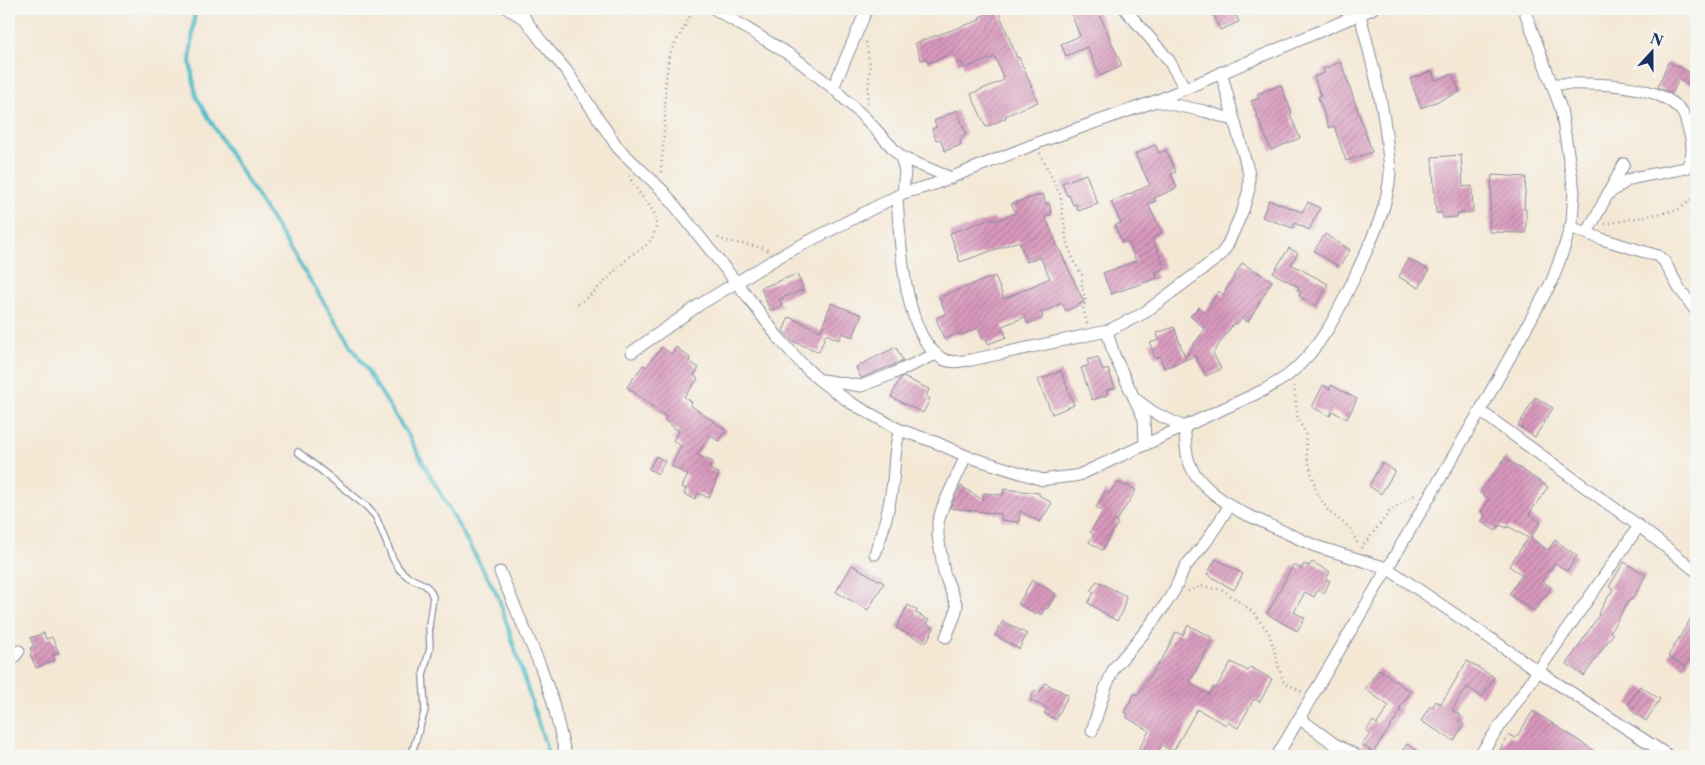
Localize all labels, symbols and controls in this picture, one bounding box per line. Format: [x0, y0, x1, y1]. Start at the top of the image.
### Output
north arrow [1628, 28, 1678, 78]
text: N [1648, 29, 1666, 50]

